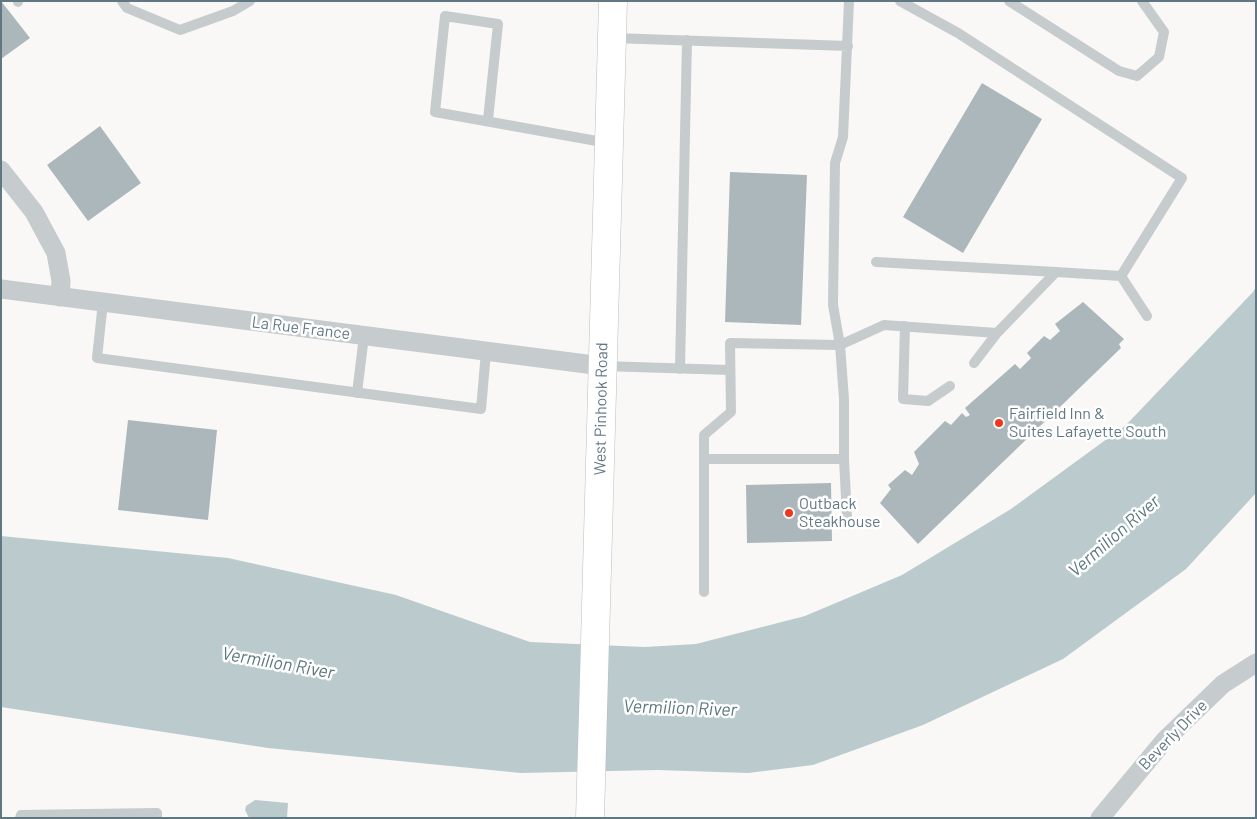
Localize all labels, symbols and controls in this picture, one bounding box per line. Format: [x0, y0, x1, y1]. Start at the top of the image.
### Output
street label: La Rue France [251, 312, 351, 344]
street label: West Pinhook Road [590, 342, 612, 476]
place label: Fairfield Inn & Suites Lafayette South [1009, 404, 1166, 442]
marker: Fairfield Inn & Suites Lafayette South [993, 417, 1005, 429]
water label: Vermilion River [1064, 491, 1164, 581]
place label: Outback Steakhouse [799, 494, 881, 532]
marker: Outback Steakhouse [783, 507, 795, 519]
water label: Vermilion River [220, 642, 336, 684]
water label: Vermilion River [623, 695, 737, 721]
street label: Beverly Drive [1135, 696, 1211, 774]

